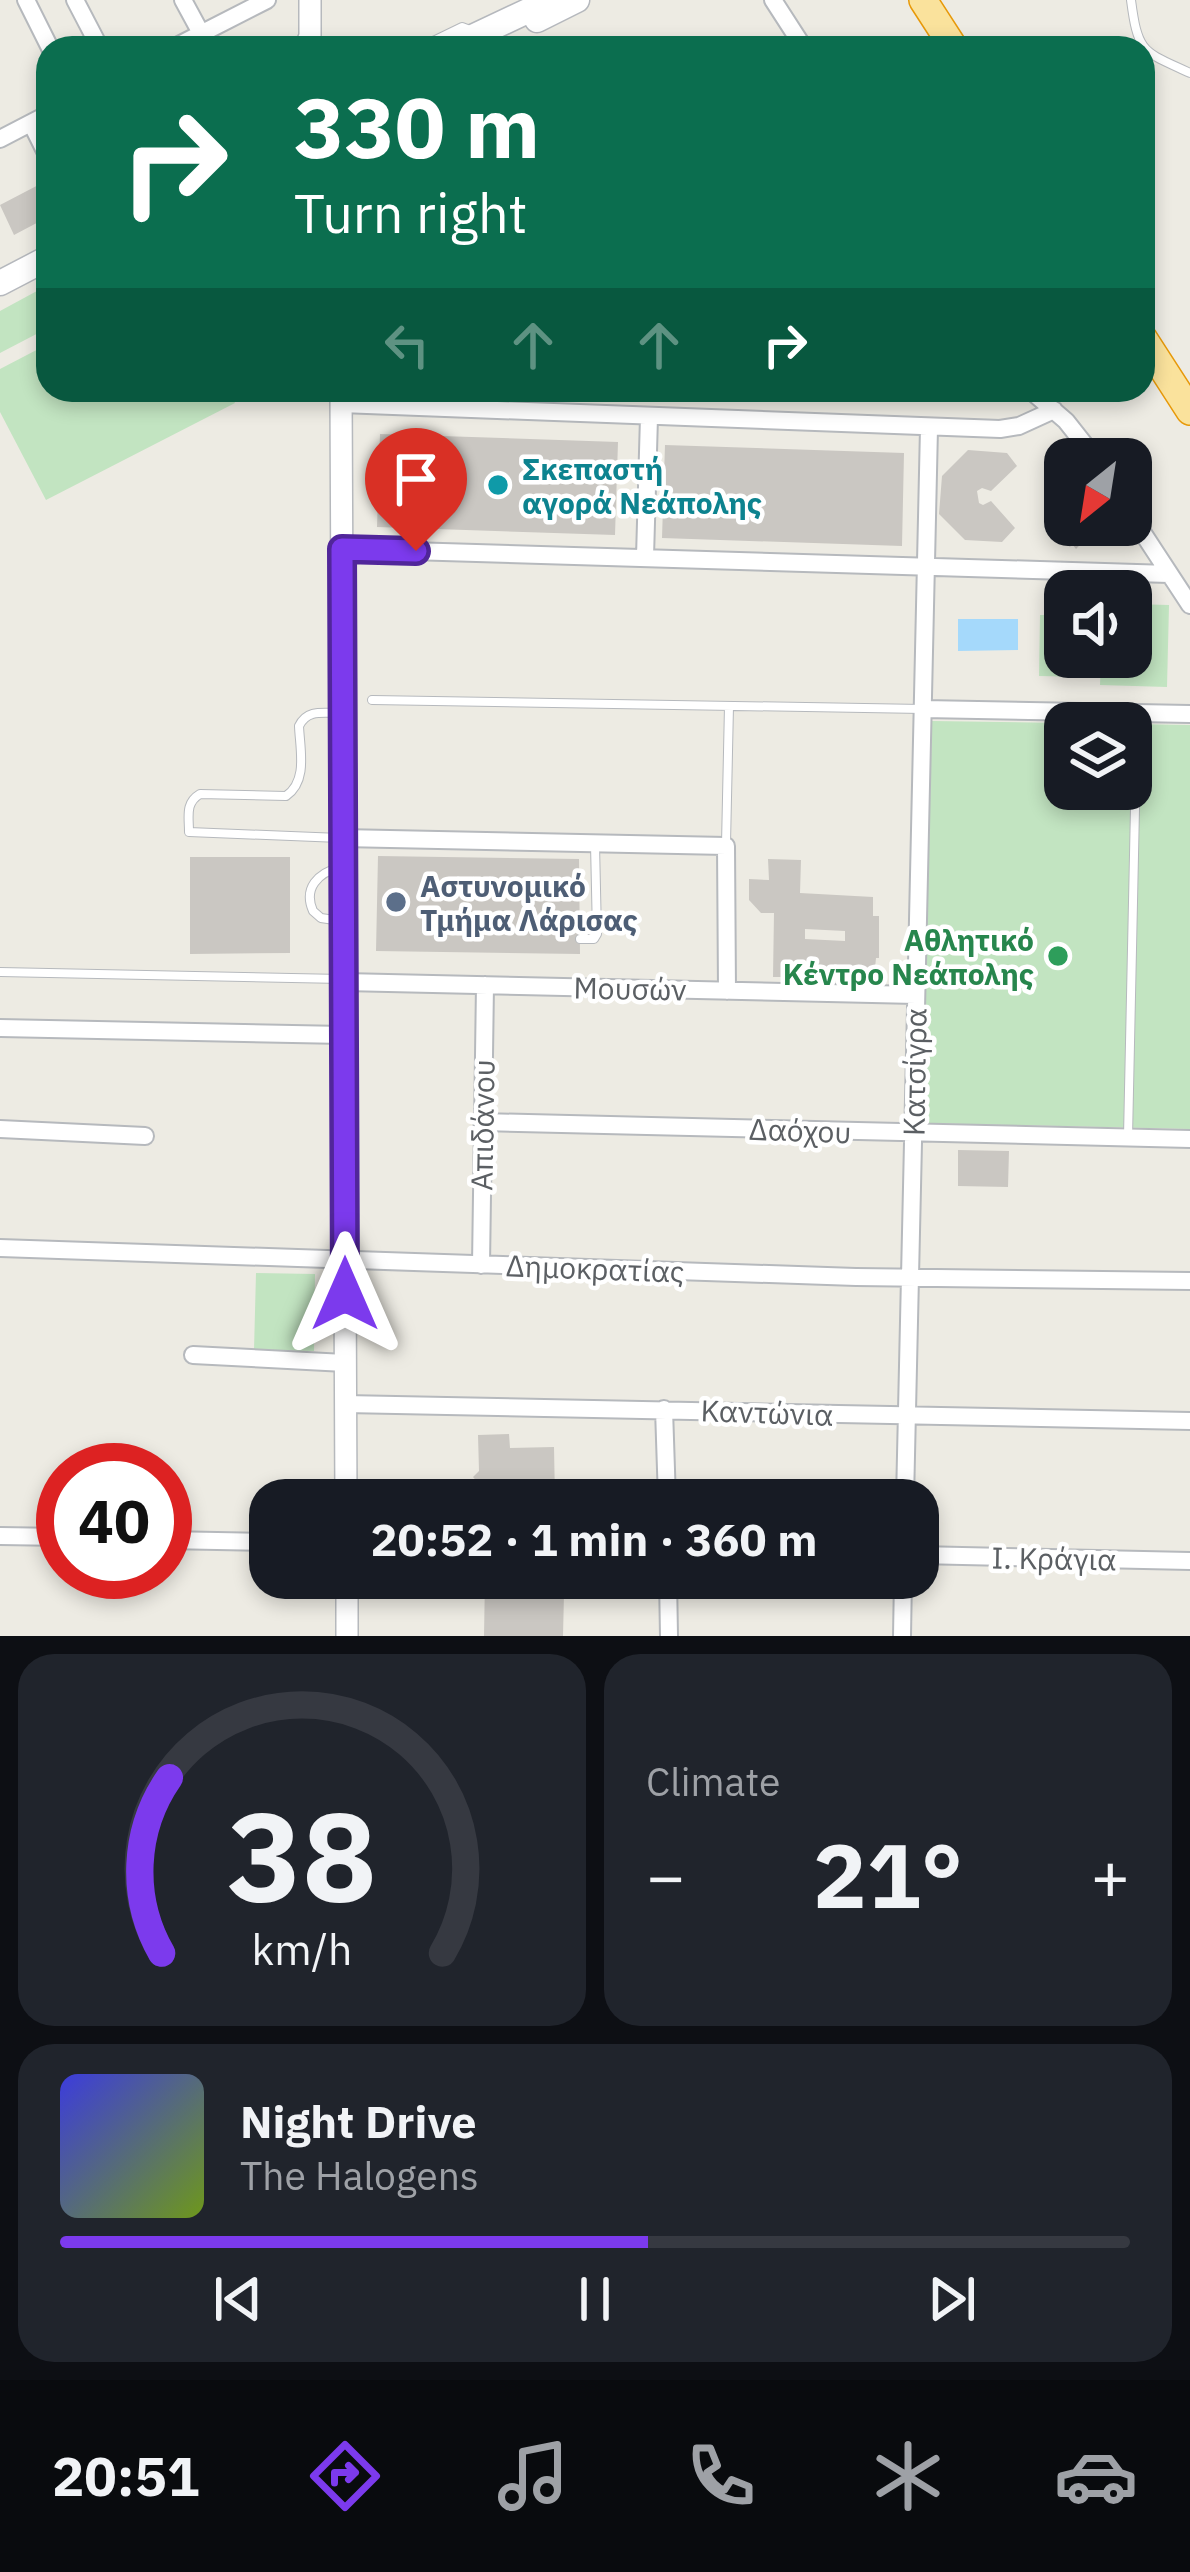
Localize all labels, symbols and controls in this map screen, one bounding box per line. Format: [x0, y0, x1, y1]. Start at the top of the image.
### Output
text: 330 m [294, 72, 540, 181]
icon: right [96, 84, 252, 240]
text: Turn right [294, 178, 528, 248]
icon: left [374, 312, 440, 378]
icon: ahead [500, 312, 566, 378]
icon: ahead [626, 312, 692, 378]
icon: right [752, 312, 818, 378]
pin [365, 428, 467, 551]
north arrow [1044, 438, 1152, 546]
map controls [1044, 438, 1152, 810]
icon: arrive [383, 446, 449, 512]
place label: Σκεπαστή αγορά Νεάπολης [522, 449, 762, 522]
marker: Σκεπαστή αγορά Νεάπολης [485, 472, 511, 498]
button: sound [1044, 570, 1152, 678]
button: layers [1044, 702, 1152, 810]
place label: Αστυνομικό Τμήμα Λάρισας [420, 866, 638, 939]
marker: Αστυνομικό Τμήμα Λάρισας [383, 889, 409, 915]
place label: Αθλητικό Κέντρο Νεάπολης [783, 920, 1034, 993]
marker: Αθλητικό Κέντρο Νεάπολης [1045, 943, 1071, 969]
street label: Μουσών [573, 968, 687, 1008]
street label: Κατσίγρα [893, 1008, 935, 1136]
street label: Απιδάνου [461, 1059, 503, 1191]
street label: Δαόχου [748, 1109, 852, 1151]
position arrow [282, 1231, 408, 1357]
street label: Δημοκρατίας [505, 1245, 685, 1291]
street label: Καντώνια [700, 1390, 834, 1434]
speed limit sign: 40 [36, 1443, 192, 1599]
text: 20:52 · 1 min · 360 m [371, 1510, 817, 1568]
street label: Ι. Κράγια [991, 1537, 1117, 1579]
text: Climate [646, 1756, 780, 1807]
text: 38 [227, 1774, 377, 1936]
text: 21° [813, 1816, 963, 1933]
text: − [646, 1832, 686, 1918]
text: + [1090, 1832, 1130, 1918]
text: km/h [252, 1921, 352, 1977]
text: Night Drive [240, 2092, 477, 2150]
text: The Halogens [240, 2150, 479, 2201]
icon: previous [205, 2266, 271, 2332]
icon: pause [562, 2266, 628, 2332]
icon: next [919, 2266, 985, 2332]
icon: directions [303, 2434, 387, 2518]
icon: music [491, 2434, 575, 2518]
icon: phone [679, 2434, 763, 2518]
icon: climate [866, 2434, 950, 2518]
icon: car [1054, 2434, 1138, 2518]
text: 20:51 [52, 2441, 199, 2511]

